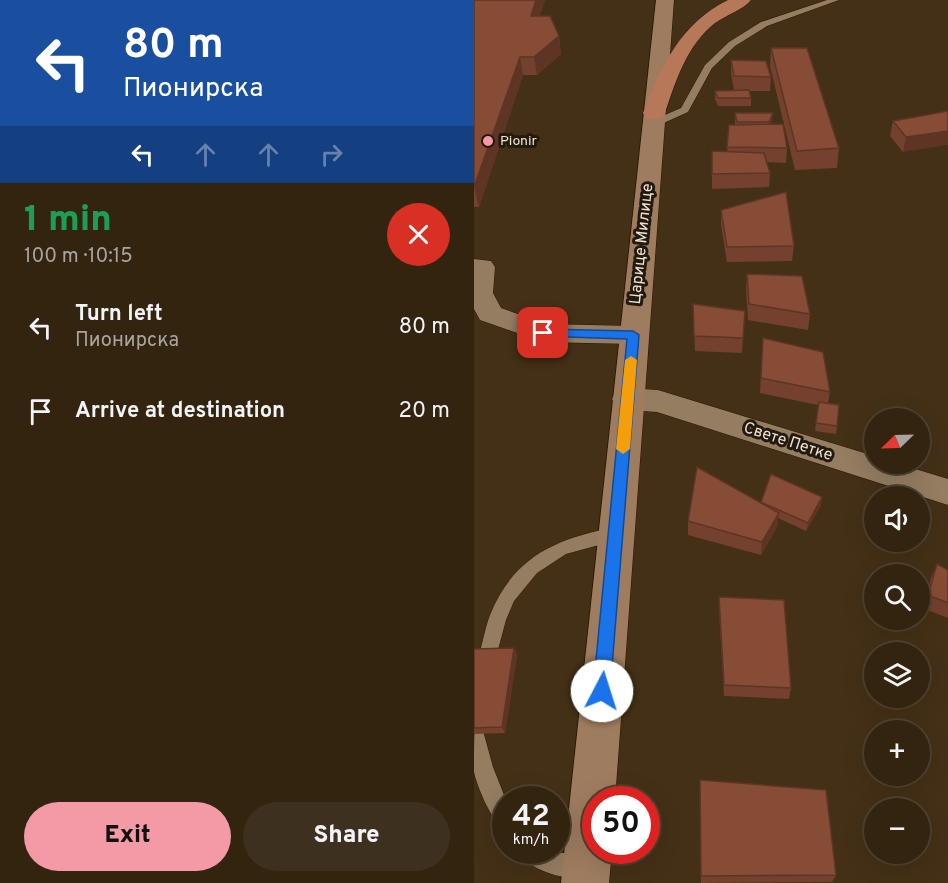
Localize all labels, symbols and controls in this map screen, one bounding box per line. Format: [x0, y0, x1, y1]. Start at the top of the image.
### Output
text: 80 m [123, 20, 224, 73]
icon: left [24, 24, 102, 102]
text: Пионирска [123, 72, 264, 106]
place label: Pionir [500, 133, 538, 150]
marker: Pionir [481, 134, 495, 148]
icon: left [126, 138, 159, 171]
icon: ahead [189, 138, 222, 171]
icon: ahead [252, 138, 285, 171]
icon: right [315, 138, 348, 171]
street label: Царице Милице [626, 183, 658, 305]
text: 1 min [24, 198, 112, 244]
button: close [387, 203, 450, 266]
text: 100 m · 10:15 [24, 244, 133, 270]
text: Turn left [75, 301, 163, 328]
pin [517, 307, 568, 358]
icon: left [24, 311, 57, 344]
text: 80 m [399, 314, 450, 341]
icon: arrive [526, 316, 559, 349]
text: Пионирска [75, 328, 179, 354]
icon: arrive [24, 395, 57, 428]
text: Arrive at destination [75, 398, 285, 425]
text: 20 m [399, 398, 450, 425]
north arrow [864, 408, 930, 474]
map controls [864, 408, 930, 864]
street label: Свете Петке [741, 418, 835, 466]
button: sound [864, 486, 930, 552]
button: search [864, 564, 930, 630]
button: layers [864, 642, 930, 708]
position arrow [570, 659, 634, 723]
button: + [864, 720, 930, 786]
speed limit sign: 50 [582, 786, 660, 864]
button: − [864, 798, 930, 864]
text: 42 [512, 799, 550, 836]
button: Exit [24, 802, 231, 871]
button: Share [243, 802, 450, 871]
text: km/h [513, 831, 549, 850]

